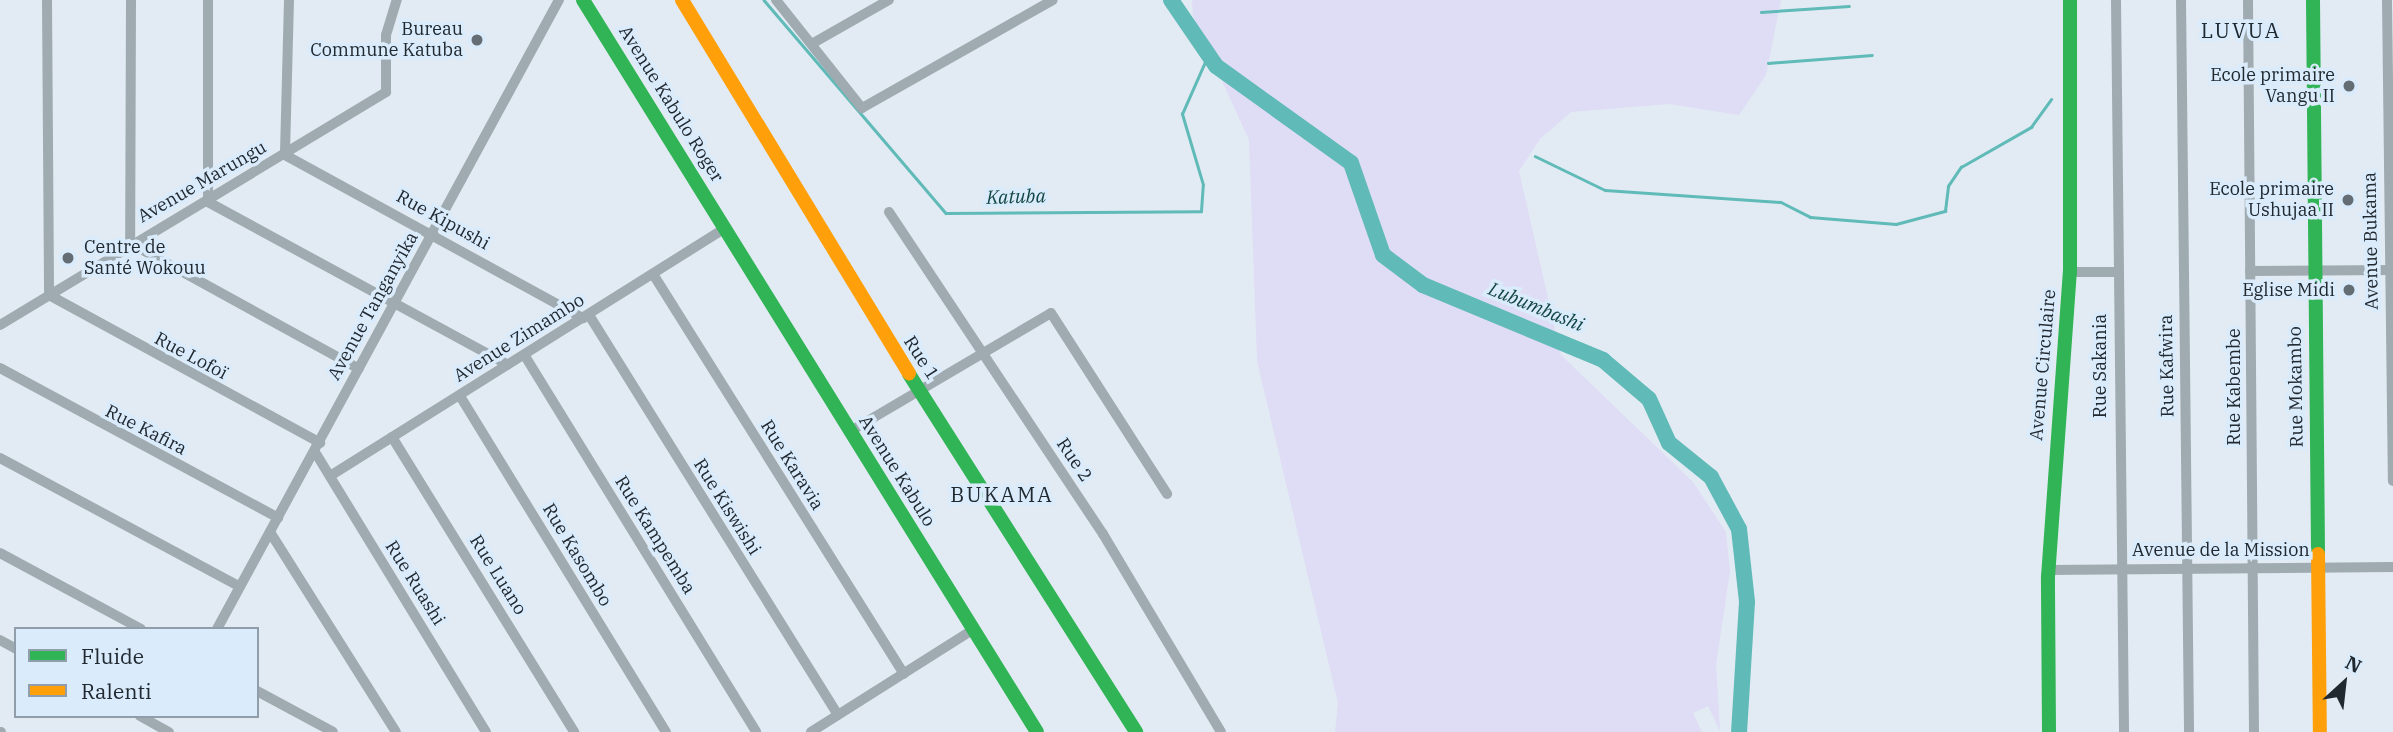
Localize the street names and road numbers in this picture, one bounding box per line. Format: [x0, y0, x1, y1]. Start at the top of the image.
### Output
street label: Avenue Kabulo Roger [614, 22, 728, 186]
street label: Avenue Marungu [134, 136, 270, 228]
street label: Avenue Bukama [2359, 172, 2383, 310]
street label: Rue Kipushi [393, 186, 493, 254]
street label: Avenue Tanganyika [323, 228, 423, 384]
street label: Avenue Circulaire [2026, 288, 2060, 442]
street label: Avenue Zimambo [450, 289, 588, 387]
street label: Rue Sakania [2089, 314, 2111, 418]
street label: Rue Kafwira [2155, 314, 2179, 418]
street label: Rue Mokambo [2284, 326, 2308, 448]
street label: Rue Lofoï [151, 328, 231, 384]
street label: Rue Kabembe [2223, 328, 2245, 446]
street label: Rue 1 [899, 332, 943, 384]
street label: Rue Kafira [102, 400, 190, 460]
street label: Avenue Kabulo [854, 411, 940, 531]
street label: Rue Karavia [756, 416, 828, 514]
street label: Rue 2 [1052, 434, 1096, 486]
street label: Rue Kiswishi [689, 455, 765, 559]
street label: Rue Kampemba [610, 472, 700, 598]
street label: Rue Kasombo [538, 500, 616, 610]
street label: Rue Luano [465, 531, 531, 619]
street label: Rue Ruashi [381, 537, 449, 629]
street label: Avenue de la Mission [2132, 539, 2310, 561]

